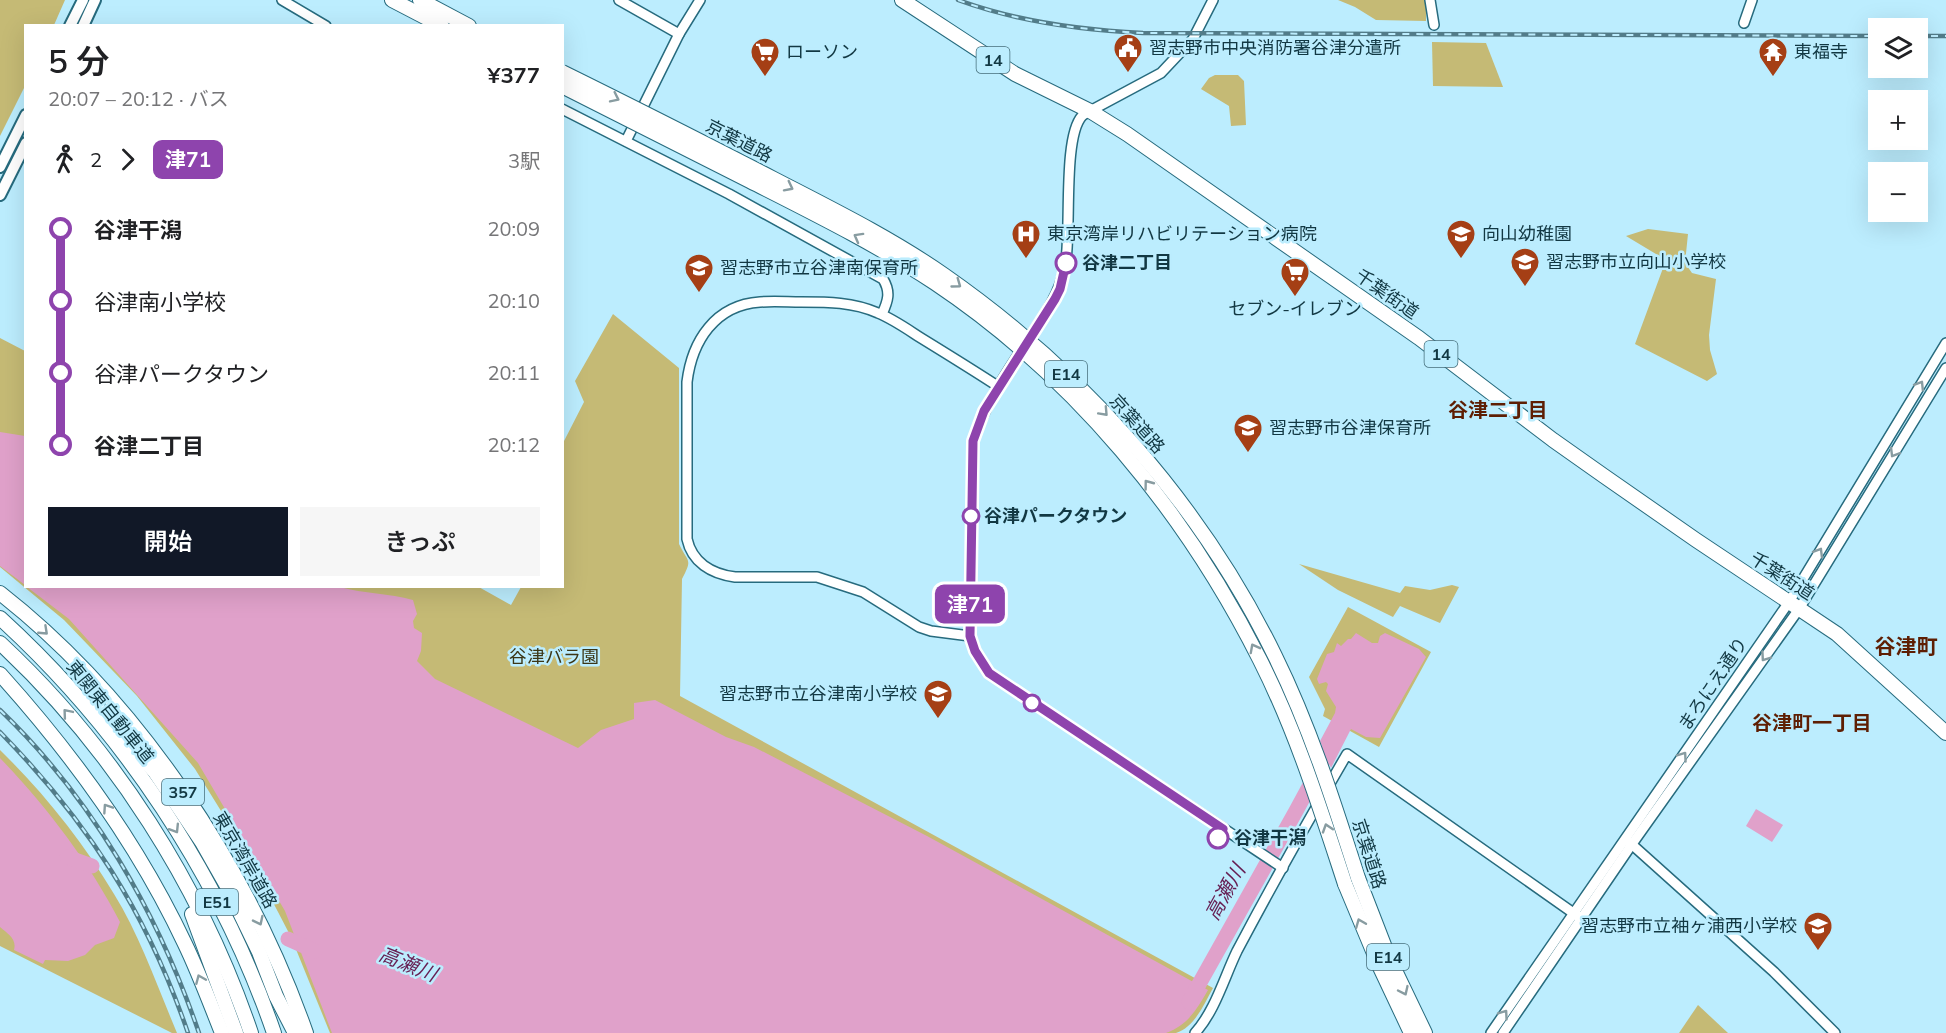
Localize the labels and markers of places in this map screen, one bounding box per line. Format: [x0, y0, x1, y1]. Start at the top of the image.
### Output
public building icon: 習志野市中央消防署谷津分遣所 [1112, 32, 1144, 74]
supermarket icon: ローソン [749, 36, 781, 78]
place label: 習志野市中央消防署谷津分遣所 [1149, 36, 1401, 59]
temple icon: 東福寺 [1757, 36, 1789, 78]
place label: ローソン [786, 40, 858, 63]
place label: 東福寺 [1794, 40, 1848, 63]
hospital icon: 東京湾岸リハビリテーション病院 [1010, 218, 1042, 260]
school or university icon: 向山幼稚園 [1445, 218, 1477, 260]
place label: 東京湾岸リハビリテーション病院 [1047, 222, 1317, 245]
place label: 向山幼稚園 [1482, 222, 1572, 245]
school or university icon: 習志野市立向山小学校 [1509, 246, 1541, 288]
place label: 習志野市立向山小学校 [1546, 250, 1726, 273]
place label: 谷津二丁目 [1082, 251, 1172, 274]
school or university icon: 習志野市立谷津南保育所 [683, 252, 715, 294]
marker: 谷津二丁目 [1055, 252, 1077, 274]
place label: 習志野市立谷津南保育所 [720, 256, 918, 279]
supermarket icon: セブン-イレブン [1279, 256, 1311, 298]
place label: セブン-イレブン [1228, 297, 1362, 320]
school or university icon: 習志野市谷津保育所 [1232, 412, 1264, 454]
place label: 習志野市谷津保育所 [1269, 416, 1431, 439]
place label: 谷津パークタウン [984, 504, 1127, 527]
marker: 谷津パークタウン [962, 507, 980, 525]
school or university icon: 習志野市立谷津南小学校 [922, 678, 954, 720]
place label: 習志野市立谷津南小学校 [719, 682, 917, 705]
unlabelled marker [1023, 694, 1041, 712]
place label: 谷津干潟 [1234, 826, 1306, 849]
marker: 谷津干潟 [1207, 827, 1229, 849]
school or university icon: 習志野市立袖ヶ浦西小学校 [1802, 910, 1834, 952]
place label: 習志野市立袖ヶ浦西小学校 [1581, 914, 1797, 937]

